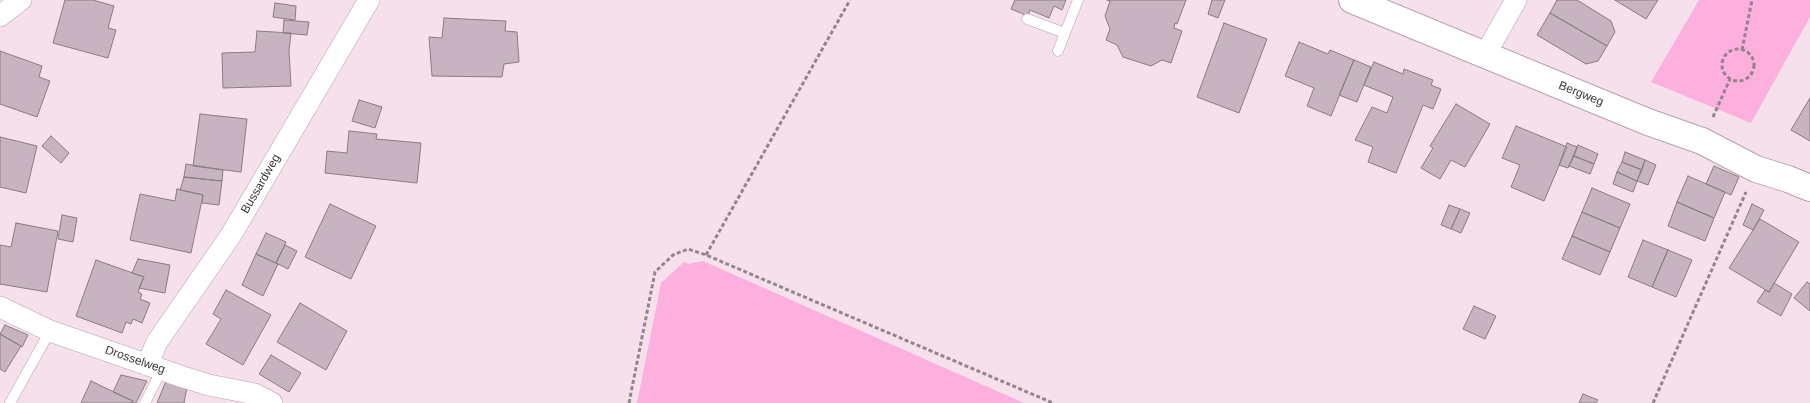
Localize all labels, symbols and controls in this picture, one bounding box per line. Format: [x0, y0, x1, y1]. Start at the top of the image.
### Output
street label: Bergweg [1556, 78, 1606, 110]
street label: Bussardweg [238, 152, 284, 216]
street label: Drosselweg [103, 343, 167, 377]

